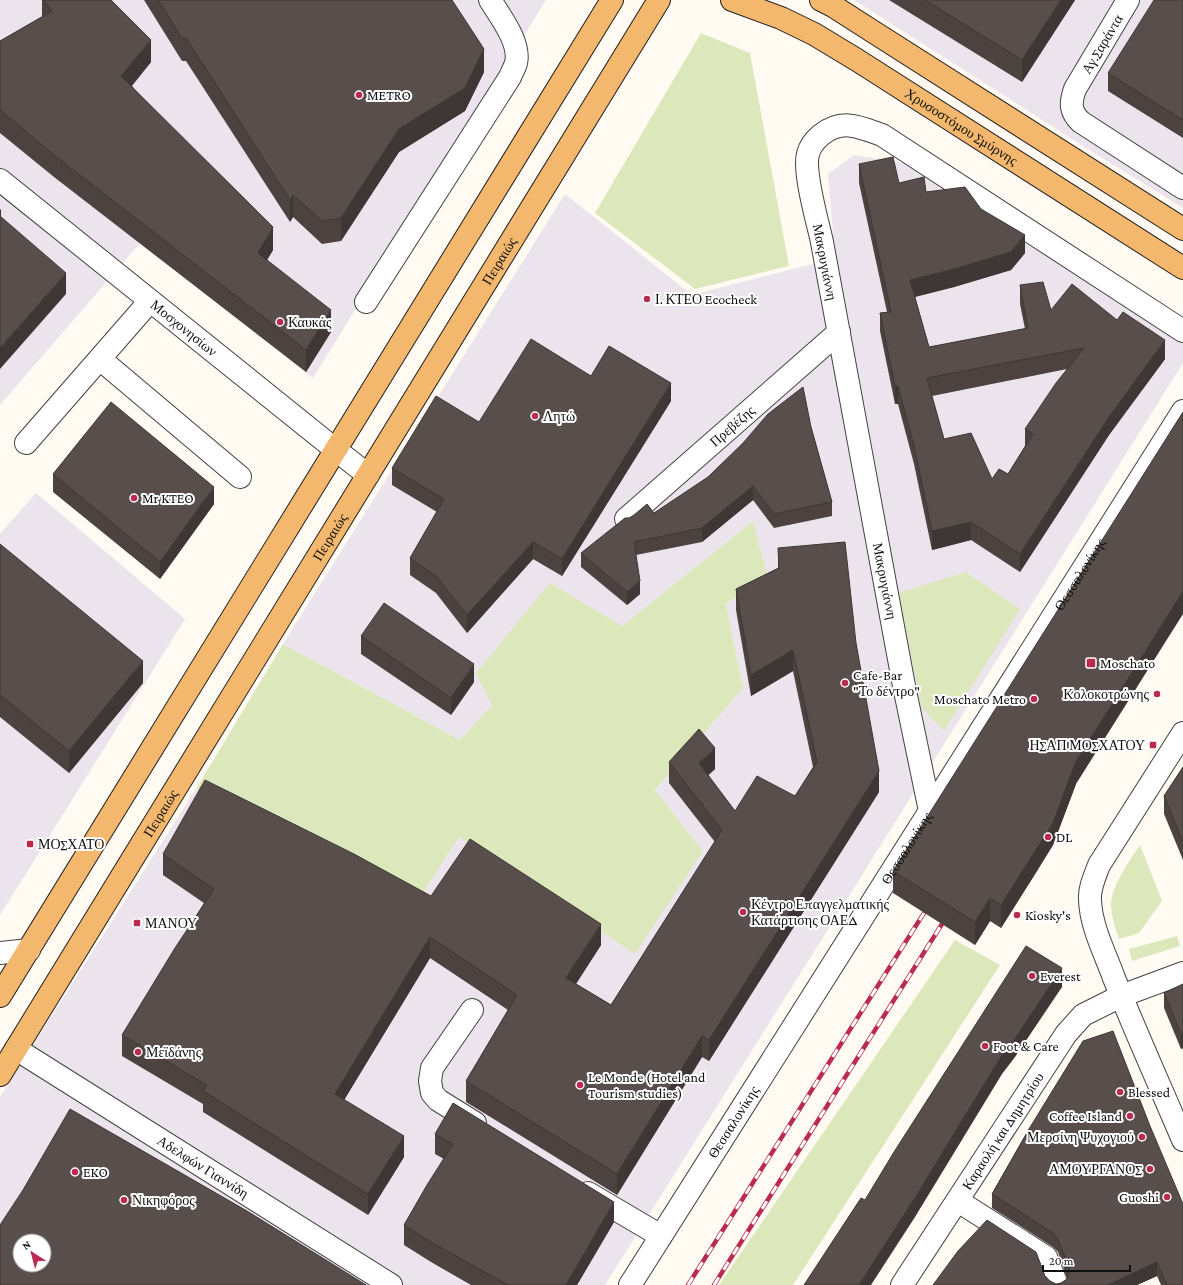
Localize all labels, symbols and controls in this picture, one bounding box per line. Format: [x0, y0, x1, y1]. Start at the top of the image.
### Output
street label: Αγ.Σαράντα [1078, 11, 1126, 77]
street label: Χρυσοστόμου Σμύρνης [902, 85, 1021, 169]
place label: METRO [367, 87, 411, 103]
marker: METRO [354, 90, 364, 100]
street label: Μακρυγιάννη [810, 222, 840, 302]
street label: Πειραιώς [479, 234, 520, 287]
place label: Ι. ΚΤΕΟ Ecocheck [655, 291, 757, 307]
marker: Ι. ΚΤΕΟ Ecocheck [642, 294, 652, 304]
street label: Μοσχονησίων [148, 296, 220, 359]
place label: Καυκάς [288, 314, 332, 330]
marker: Καυκάς [275, 317, 285, 327]
street label: Πρεβέζης [706, 402, 758, 450]
place label: Λητώ [543, 408, 575, 424]
marker: Λητώ [530, 411, 540, 421]
place label: Mr KTEO [142, 490, 194, 506]
marker: Mr KTEO [129, 493, 139, 503]
street label: Πειραιώς [309, 510, 351, 564]
street label: Θεσσαλονίκης [1051, 535, 1109, 613]
street label: Μακρυγιάννη [870, 541, 900, 621]
place label: Moschato [1100, 655, 1155, 671]
marker: Moschato [1085, 657, 1097, 669]
place label: Cafe-Bar "Το δέντρο" [853, 667, 920, 699]
marker: Cafe-Bar "Το δέντρο" [840, 678, 850, 688]
place label: Κολοκοτρώνης [1063, 686, 1149, 702]
marker: Κολοκοτρώνης [1152, 689, 1162, 699]
place label: Moschato Metro [934, 691, 1026, 707]
marker: Moschato Metro [1029, 694, 1039, 704]
place label: ΗΣΑΠ ΜΟΣΧΑΤΟΥ [1029, 737, 1145, 753]
marker: ΗΣΑΠ ΜΟΣΧΑΤΟΥ [1148, 740, 1158, 750]
street label: Πειραιώς [140, 786, 181, 840]
street label: Θεσσαλονίκης [878, 809, 935, 887]
place label: DL [1056, 829, 1072, 845]
marker: DL [1043, 832, 1053, 842]
place label: ΜΟΣΧΑΤΟ [38, 836, 104, 852]
marker: ΜΟΣΧΑΤΟ [25, 839, 35, 849]
place label: Κέντρο Επαγγελματικής Κατάρτισης ΟΑΕΔ [751, 896, 890, 928]
marker: Κέντρο Επαγγελματικής Κατάρτισης ΟΑΕΔ [738, 907, 748, 917]
place label: Kiosky's [1025, 907, 1071, 923]
marker: Kiosky's [1012, 910, 1022, 920]
place label: ΜΑΝΟΥ [145, 915, 197, 931]
marker: ΜΑΝΟΥ [132, 918, 142, 928]
place label: Everest [1040, 968, 1081, 984]
marker: Everest [1027, 971, 1037, 981]
place label: Foot & Care [993, 1038, 1059, 1054]
marker: Foot & Care [980, 1041, 990, 1051]
place label: Μεϊδάνης [146, 1044, 202, 1060]
marker: Μεϊδάνης [133, 1047, 143, 1057]
place label: Le Monde (Hotel and Tourism studies) [588, 1069, 706, 1102]
street label: Καραολή και Δημητρίου [959, 1069, 1047, 1193]
marker: Le Monde (Hotel and Tourism studies) [575, 1080, 585, 1090]
street label: Θεσσαλονίκης [704, 1082, 762, 1161]
place label: Blessed [1128, 1084, 1171, 1100]
marker: Blessed [1115, 1087, 1125, 1097]
place label: Coffee Island [1049, 1108, 1123, 1124]
marker: Coffee Island [1125, 1111, 1135, 1121]
place label: Μερσίνη Ψυχογιού [1027, 1129, 1134, 1145]
street label: Αδελφών Γιαννίδη [154, 1132, 252, 1201]
marker: Μερσίνη Ψυχογιού [1137, 1132, 1147, 1142]
place label: ΑΜΟΥΡΓΑΝΟΣ [1049, 1161, 1142, 1177]
place label: EKO [83, 1164, 108, 1180]
marker: ΑΜΟΥΡΓΑΝΟΣ [1145, 1164, 1155, 1174]
marker: EKO [70, 1167, 80, 1177]
place label: Guoshi [1119, 1189, 1159, 1205]
place label: Νικηφόρος [132, 1192, 195, 1208]
marker: Guoshi [1162, 1192, 1172, 1202]
marker: Νικηφόρος [119, 1195, 129, 1205]
north arrow [12, 1233, 52, 1273]
text: N [20, 1238, 33, 1252]
scale bar [1043, 1247, 1130, 1273]
text: 20 m [1049, 1254, 1074, 1268]

